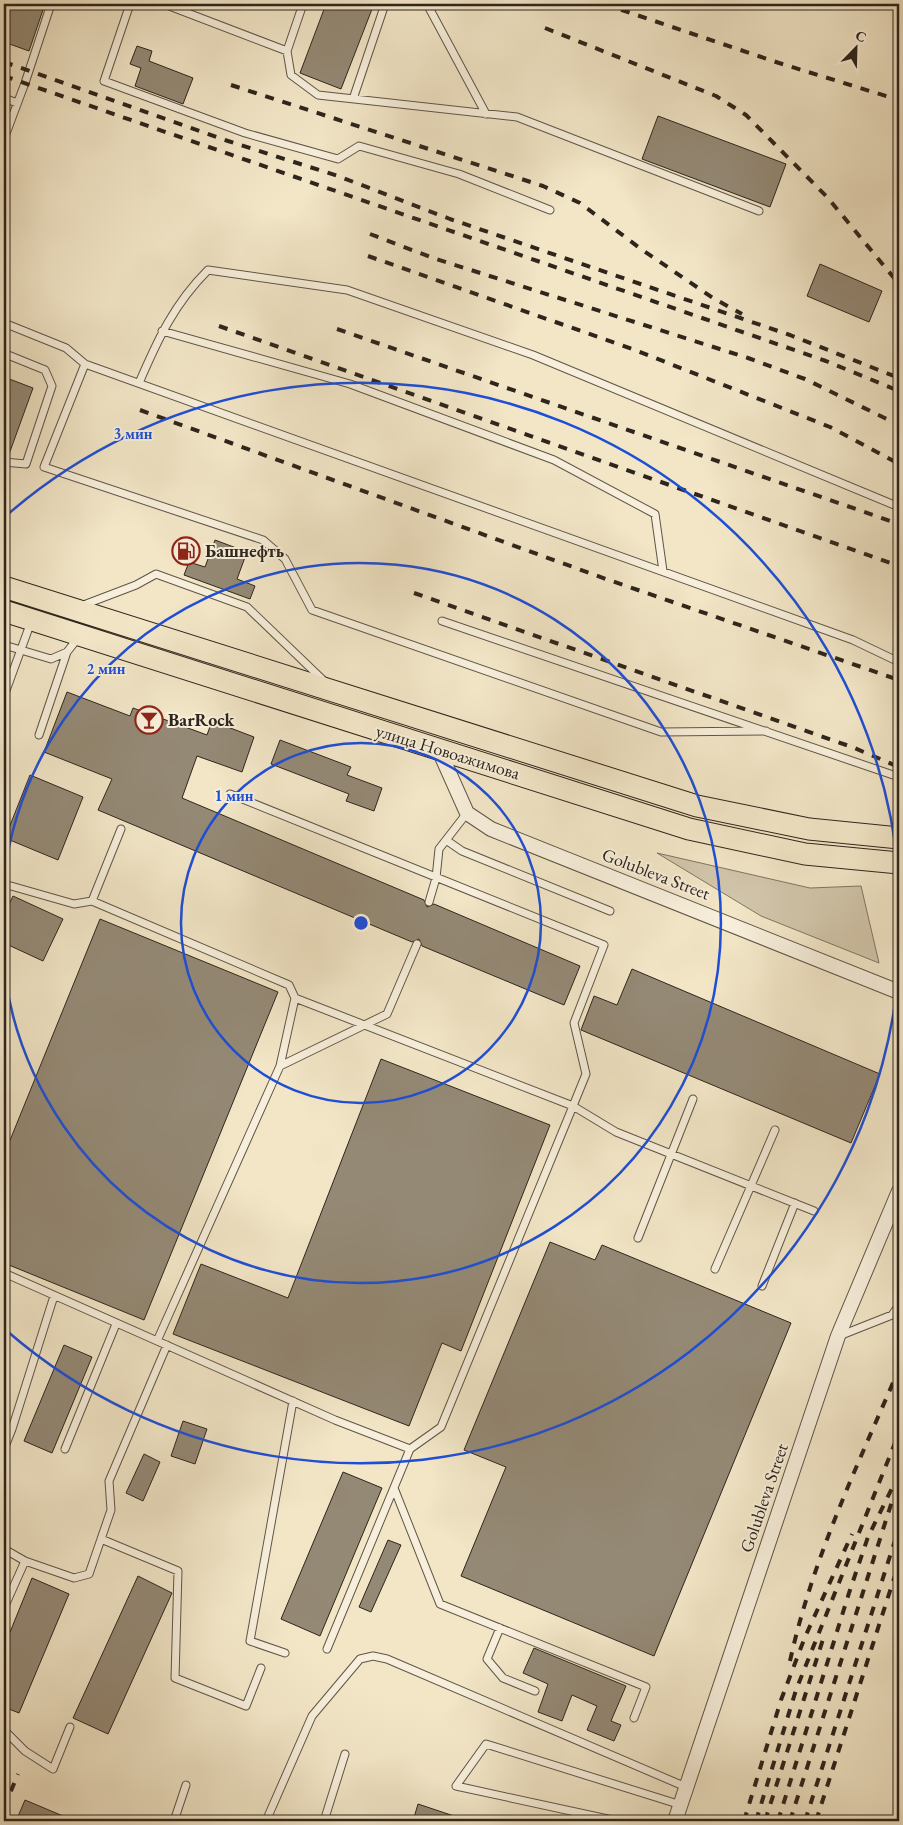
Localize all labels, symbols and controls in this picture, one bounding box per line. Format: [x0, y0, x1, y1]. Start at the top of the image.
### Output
north arrow [830, 22, 880, 72]
text: С [853, 26, 869, 46]
text: 3 мин [113, 424, 153, 443]
fuel station icon: Башнефть [171, 536, 201, 566]
place label: Башнефть [205, 539, 284, 562]
text: 2 мин [86, 659, 126, 678]
bar icon: BarRock [134, 705, 164, 735]
place label: BarRock [168, 708, 236, 731]
street label: улица Новоажимова [373, 719, 524, 785]
text: 1 мин [214, 786, 254, 805]
street label: Golubleva Street [599, 842, 714, 905]
centre of rings [352, 914, 370, 932]
street label: Golubleva Street [734, 1440, 793, 1555]

